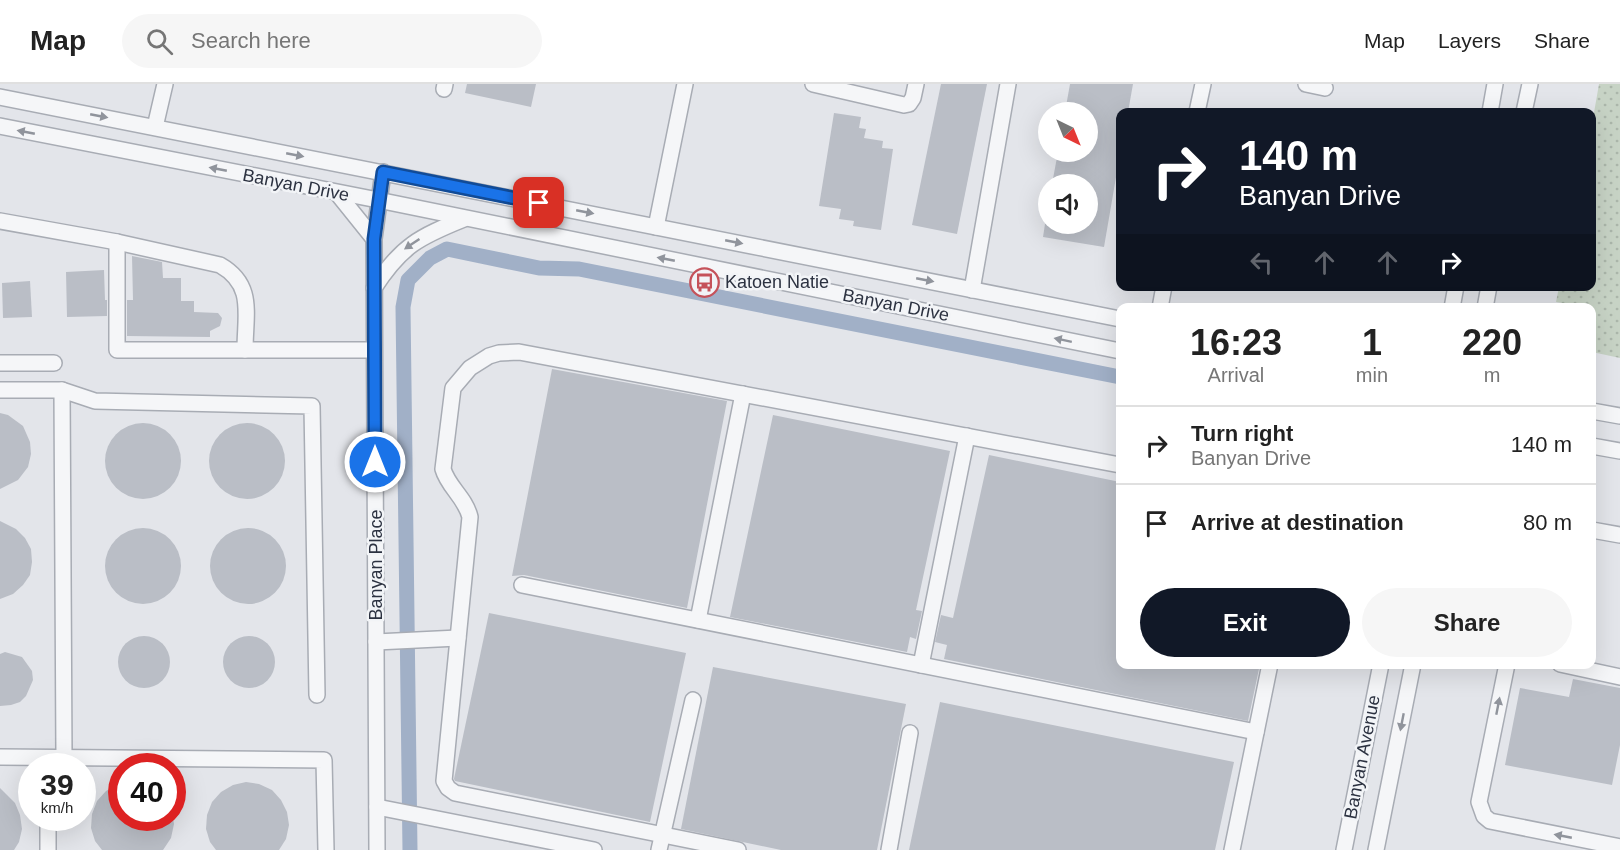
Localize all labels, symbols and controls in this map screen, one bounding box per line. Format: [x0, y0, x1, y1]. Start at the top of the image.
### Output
search box [122, 14, 542, 68]
text: Map [30, 25, 86, 56]
icon: search [143, 25, 176, 58]
text: Search here [191, 28, 311, 53]
text: Map [1364, 29, 1405, 52]
text: Layers [1438, 29, 1501, 52]
text: Share [1534, 29, 1590, 52]
north arrow [1038, 102, 1098, 162]
map controls [1038, 102, 1098, 234]
one-way arrow [89, 112, 108, 121]
one-way arrow [17, 127, 36, 136]
icon: right [1140, 132, 1218, 210]
text: 140 m [1239, 132, 1358, 179]
one-way arrow [285, 151, 304, 160]
one-way arrow [208, 164, 227, 174]
street label: Banyan Drive [241, 165, 351, 205]
button: sound [1038, 174, 1098, 234]
pin [513, 177, 564, 228]
text: Banyan Drive [1239, 181, 1401, 211]
icon: arrive [522, 186, 555, 219]
one-way arrow [575, 208, 594, 218]
one-way arrow [404, 238, 420, 249]
one-way arrow [725, 238, 744, 247]
icon: left [1245, 246, 1278, 279]
icon: ahead [1308, 246, 1341, 279]
icon: ahead [1371, 246, 1404, 279]
icon: right [1434, 246, 1467, 279]
one-way arrow [657, 254, 676, 263]
bus stop icon: Katoen Natie [688, 266, 720, 298]
place label: Katoen Natie [725, 272, 829, 292]
one-way arrow [916, 276, 935, 285]
street label: Banyan Drive [841, 285, 951, 325]
text: 16:23 [1190, 322, 1282, 363]
text: 1 [1362, 322, 1382, 363]
text: 220 [1462, 322, 1522, 363]
one-way arrow [1054, 334, 1072, 344]
text: Arrival [1208, 364, 1264, 386]
text: min [1356, 364, 1388, 386]
text: m [1484, 364, 1500, 386]
text: Turn right [1191, 421, 1293, 446]
icon: right [1140, 429, 1173, 462]
position arrow [343, 430, 407, 494]
text: 140 m [1511, 432, 1572, 457]
text: Banyan Drive [1191, 447, 1311, 469]
icon: arrive [1140, 507, 1173, 540]
street label: Banyan Place [366, 509, 386, 621]
text: Arrive at destination [1191, 510, 1404, 535]
text: 80 m [1523, 510, 1572, 535]
button: Exit [1140, 588, 1350, 657]
button: Share [1362, 588, 1572, 657]
street label: Banyan Avenue [1340, 693, 1384, 821]
one-way arrow [1494, 697, 1503, 716]
one-way arrow [1397, 713, 1406, 732]
speed limit sign: 40 [108, 753, 186, 831]
text: 39 [40, 768, 74, 801]
text: km/h [41, 799, 73, 816]
one-way arrow [1553, 830, 1572, 840]

